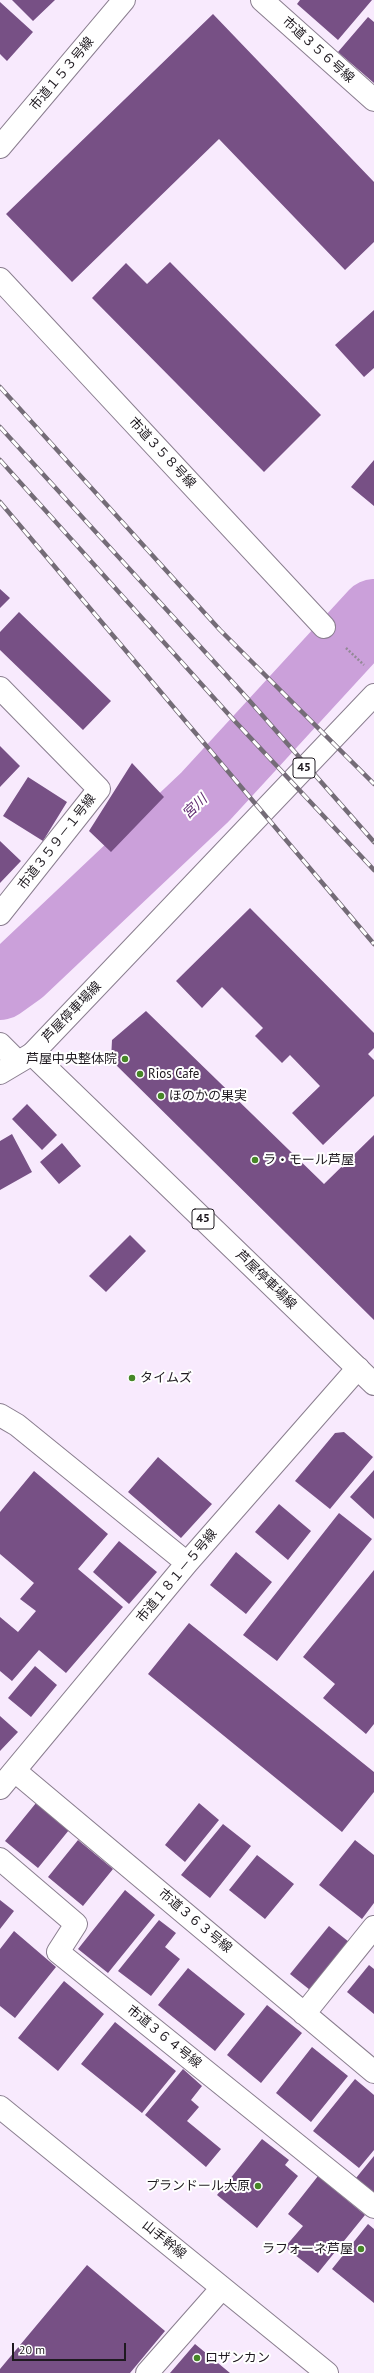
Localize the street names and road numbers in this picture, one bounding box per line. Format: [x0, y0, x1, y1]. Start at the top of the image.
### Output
street label: 市道３５６号線 [279, 14, 357, 86]
street label: 市道１５３号線 [27, 34, 97, 114]
street label: 市道３５８号線 [125, 414, 199, 492]
road number: 45 [293, 758, 315, 778]
street label: 市道３５９－１号線 [15, 791, 99, 893]
street label: 芦屋停車場線 [39, 979, 105, 1045]
road number: 45 [192, 1209, 214, 1229]
street label: 芦屋停車場線 [233, 1247, 299, 1313]
street label: 市道１８１－５号線 [133, 1526, 221, 1626]
street label: 市道３６３号線 [155, 1886, 235, 1956]
street label: 市道３６４号線 [124, 2002, 204, 2072]
street label: 山手幹線 [139, 2218, 189, 2262]

